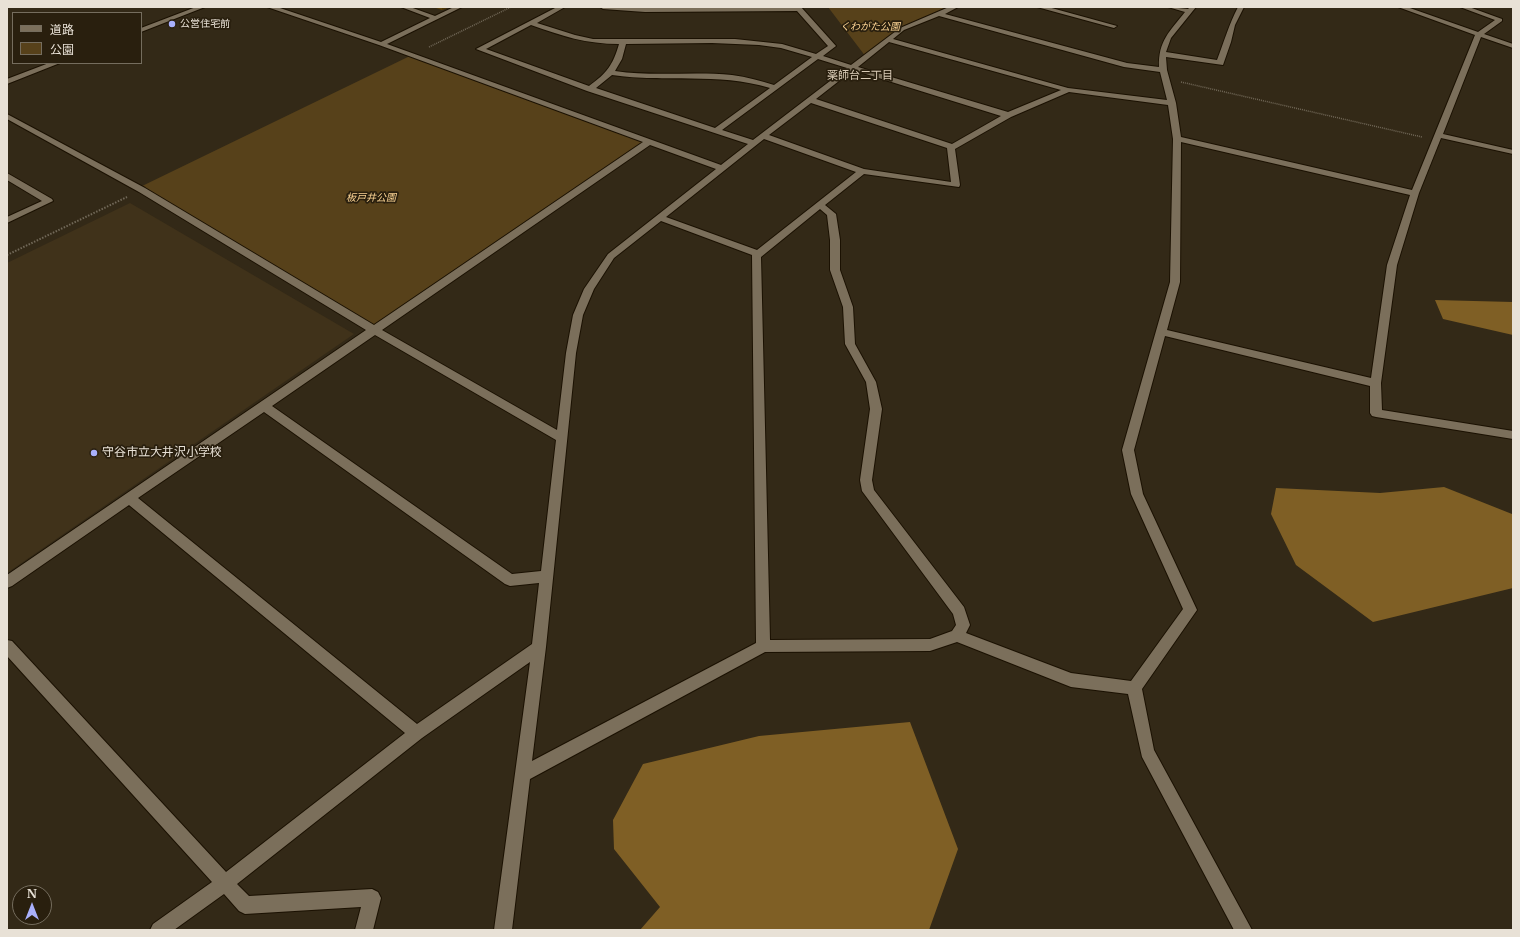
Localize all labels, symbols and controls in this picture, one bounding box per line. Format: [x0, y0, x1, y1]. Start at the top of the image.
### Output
legend [12, 12, 142, 64]
place label: 公営住宅前 [180, 18, 230, 30]
marker: 公営住宅前 [167, 19, 177, 29]
park label: くわがた公園 [840, 21, 900, 33]
text: 道路 [50, 22, 74, 37]
text: 公園 [50, 42, 74, 57]
district label: 薬師台二丁目 [827, 69, 893, 83]
park label: 板戸井公園 [346, 192, 396, 204]
place label: 守谷市立大井沢小学校 [102, 446, 222, 460]
marker: 守谷市立大井沢小学校 [89, 448, 99, 458]
north arrow [12, 885, 52, 925]
text: N [27, 887, 37, 901]

